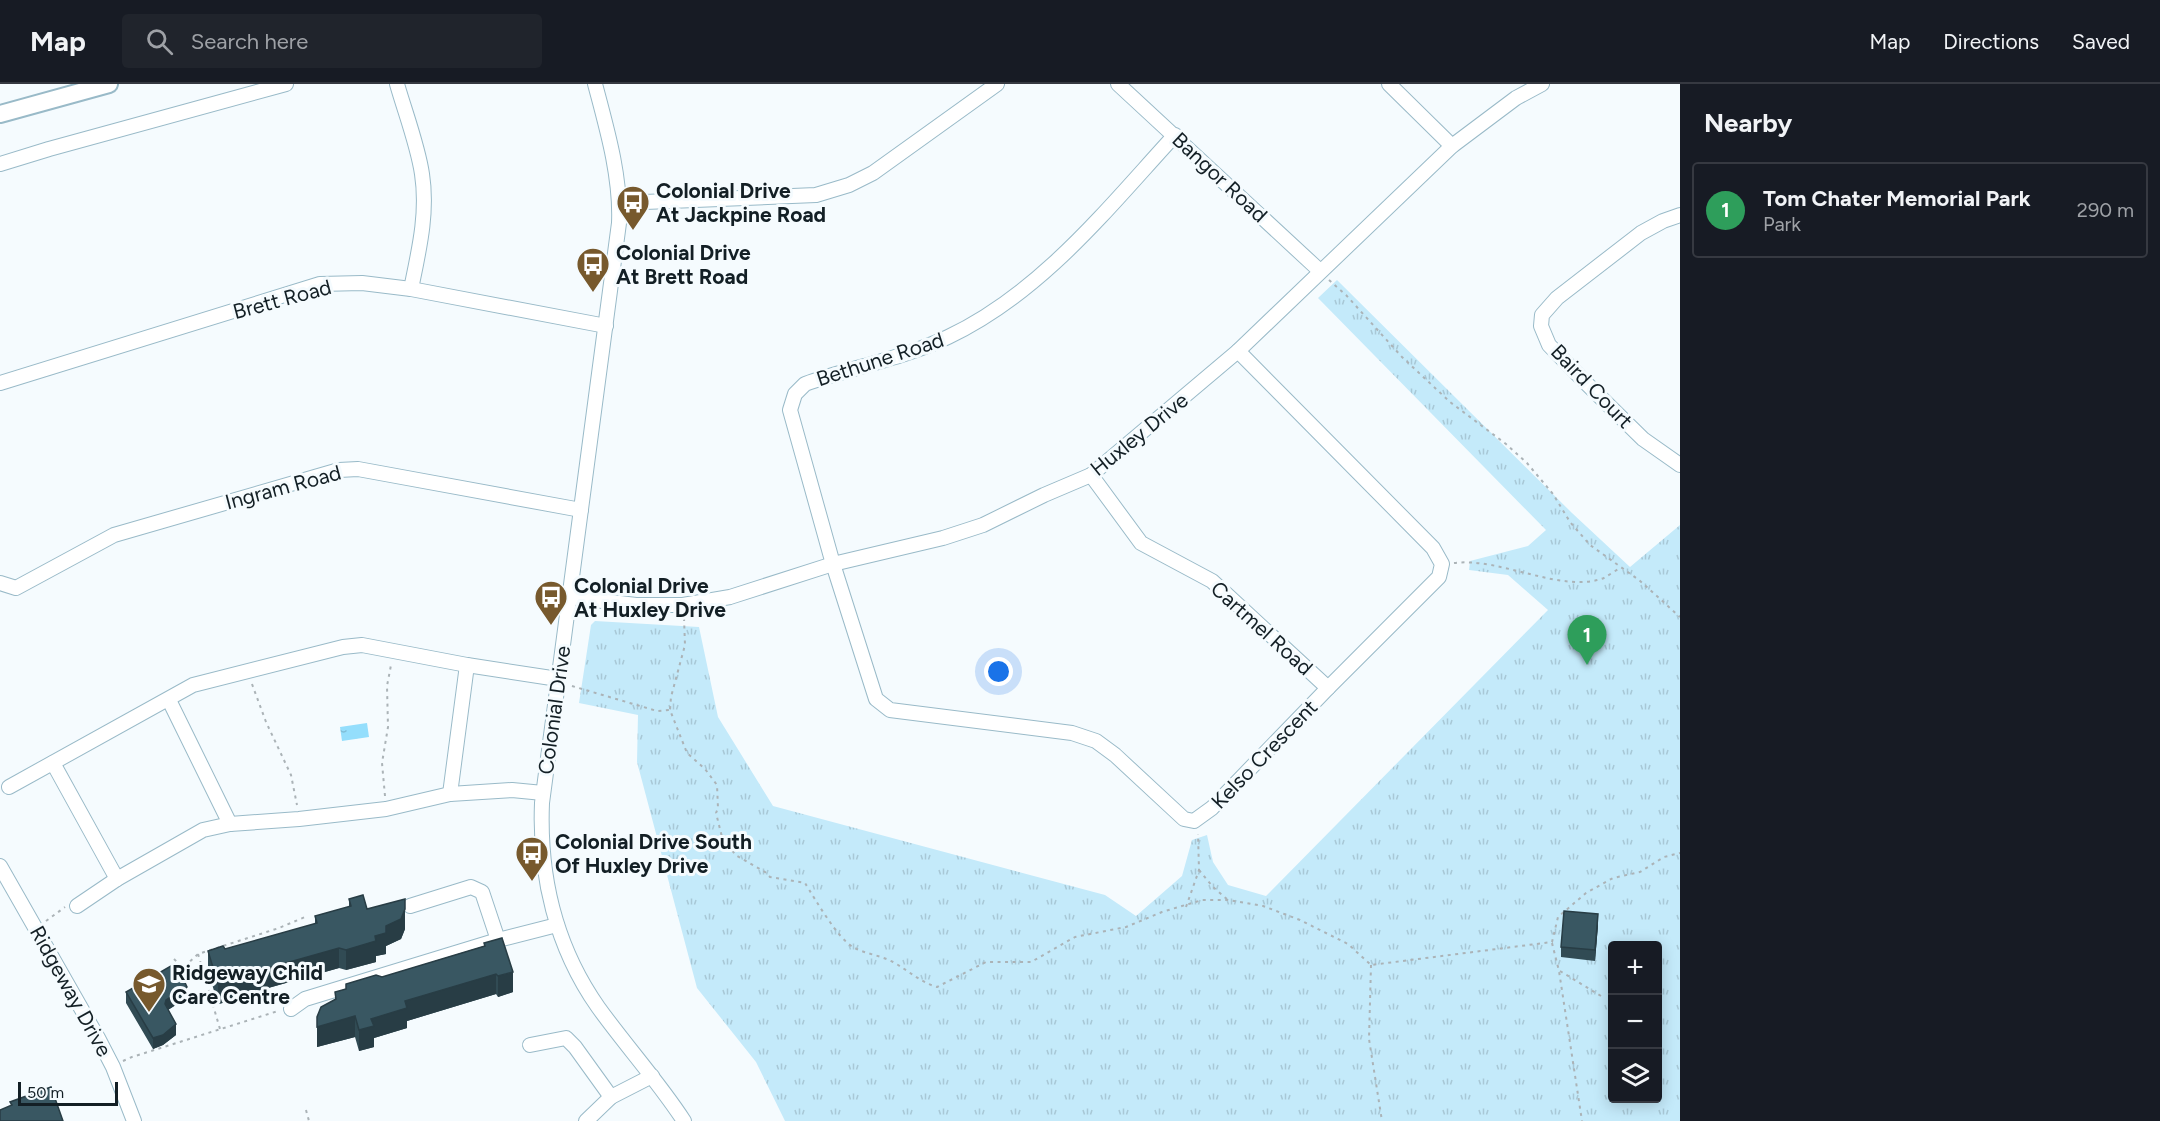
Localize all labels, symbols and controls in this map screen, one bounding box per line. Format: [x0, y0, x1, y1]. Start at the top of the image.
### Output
search box [122, 14, 542, 68]
text: Map [30, 24, 86, 58]
icon: search [143, 25, 176, 58]
text: Search here [191, 28, 308, 55]
text: Map [1869, 29, 1910, 54]
text: Directions [1943, 29, 2039, 54]
text: Saved [2072, 29, 2130, 54]
text: Nearby [1704, 107, 1792, 139]
street label: Bangor Road [1167, 127, 1273, 227]
place label: Colonial Drive At Jackpine Road [656, 178, 826, 227]
bus stop icon: Colonial Drive At Jackpine Road [615, 184, 651, 231]
text: Tom Chater Memorial Park [1763, 185, 2031, 212]
text: 1 [1721, 198, 1730, 222]
text: 290 m [2077, 198, 2134, 222]
text: Park [1763, 212, 1801, 236]
place label: Colonial Drive At Brett Road [616, 240, 751, 289]
bus stop icon: Colonial Drive At Brett Road [575, 246, 611, 293]
street label: Brett Road [230, 274, 334, 324]
street label: Bethune Road [813, 327, 947, 391]
street label: Baird Court [1546, 339, 1638, 433]
street label: Huxley Drive [1085, 387, 1193, 481]
street label: Ingram Road [222, 460, 344, 514]
place label: Colonial Drive At Huxley Drive [574, 573, 726, 622]
street label: Cartmel Road [1206, 576, 1318, 680]
bus stop icon: Colonial Drive At Huxley Drive [533, 579, 569, 626]
pin: 1 [1568, 616, 1606, 665]
street label: Colonial Drive [533, 644, 575, 776]
your location [984, 657, 1013, 686]
street label: Kelso Crescent [1206, 694, 1322, 814]
place label: Colonial Drive South Of Huxley Drive [555, 829, 752, 878]
bus stop icon: Colonial Drive South Of Huxley Drive [514, 835, 550, 882]
street label: Ridgeway Drive [25, 921, 117, 1061]
map controls [1608, 941, 1662, 1103]
button: + [1608, 941, 1662, 995]
place label: Ridgeway Child Care Centre [172, 960, 323, 1009]
school or university icon: Ridgeway Child Care Centre [131, 966, 167, 1013]
button: − [1608, 995, 1662, 1049]
button: layers [1608, 1049, 1662, 1103]
scale bar [18, 1079, 118, 1106]
text: 50 m [27, 1083, 64, 1102]

